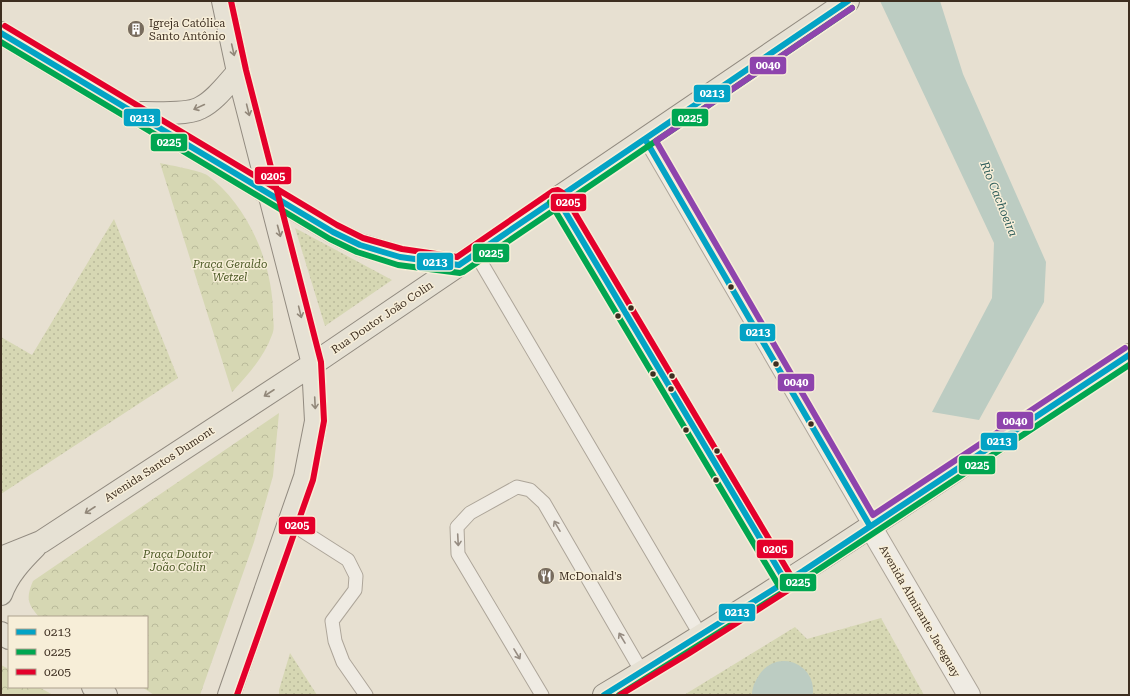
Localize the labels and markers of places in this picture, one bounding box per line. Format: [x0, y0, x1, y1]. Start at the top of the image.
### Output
place label: Igreja Católica Santo Antônio [149, 17, 226, 43]
building icon: Igreja Católica Santo Antônio [126, 19, 146, 39]
unlabelled marker [726, 282, 736, 292]
unlabelled marker [626, 303, 636, 313]
unlabelled marker [613, 311, 623, 321]
unlabelled marker [771, 359, 781, 369]
unlabelled marker [648, 369, 658, 379]
unlabelled marker [667, 371, 677, 381]
unlabelled marker [666, 384, 676, 394]
unlabelled marker [806, 419, 816, 429]
unlabelled marker [681, 425, 691, 435]
unlabelled marker [712, 446, 722, 456]
unlabelled marker [711, 475, 721, 485]
restaurant icon: McDonald's [536, 566, 556, 586]
place label: McDonald's [559, 570, 622, 583]

